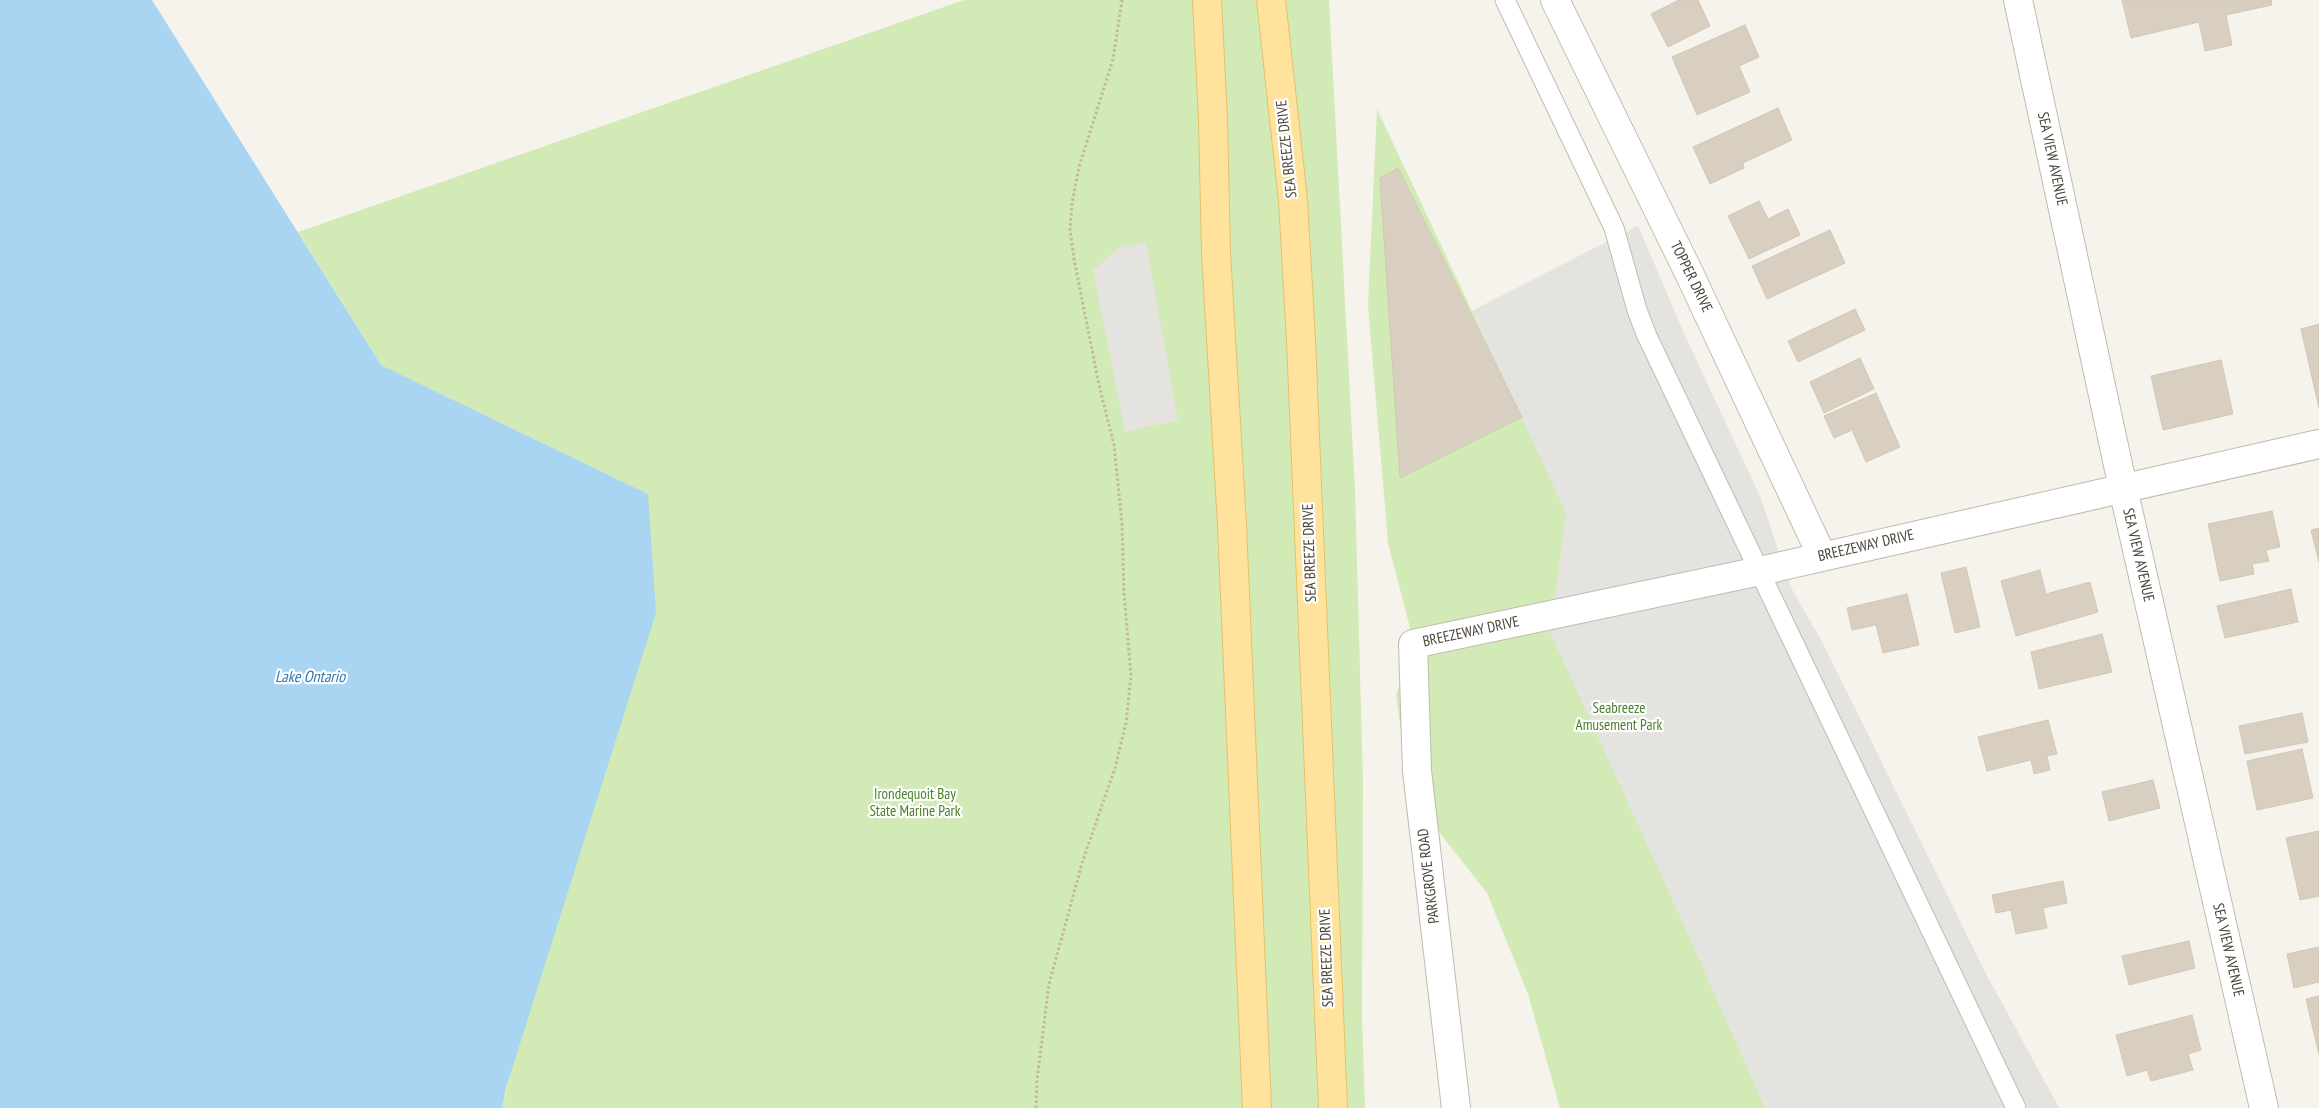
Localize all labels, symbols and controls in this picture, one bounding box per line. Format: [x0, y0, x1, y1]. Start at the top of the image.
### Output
street label: SEA BREEZE DRIVE [1273, 99, 1301, 199]
street label: SEA VIEW AVENUE [2033, 110, 2071, 208]
street label: TOPPER DRIVE [1666, 239, 1716, 315]
street label: SEA BREEZE DRIVE [1299, 504, 1321, 602]
street label: SEA VIEW AVENUE [2118, 506, 2158, 604]
street label: BREEZEWAY DRIVE [1816, 526, 1916, 566]
street label: BREEZEWAY DRIVE [1421, 613, 1521, 651]
water label: Lake Ontario [275, 667, 345, 687]
park label: Seabreeze Amusement Park [1576, 700, 1662, 735]
park label: Irondequoit Bay State Marine Park [869, 786, 961, 821]
street label: PARKGROVE ROAD [1414, 827, 1444, 925]
street label: SEA VIEW AVENUE [2208, 901, 2248, 999]
street label: SEA BREEZE DRIVE [1316, 909, 1338, 1007]

